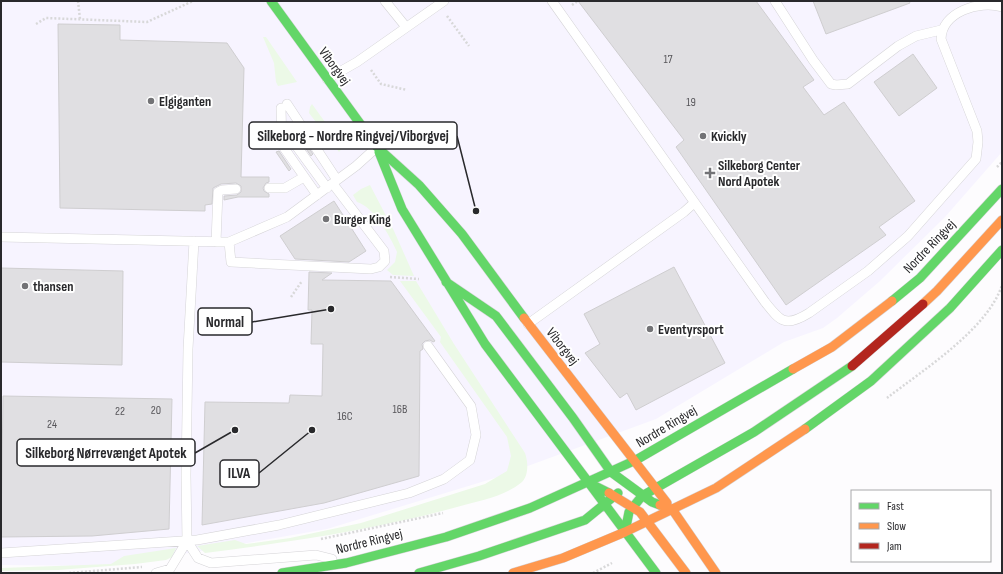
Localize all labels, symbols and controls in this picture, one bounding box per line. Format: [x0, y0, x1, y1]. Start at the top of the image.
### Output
street label: Viborgvej [315, 44, 354, 89]
house number: 17 [664, 52, 673, 67]
place label: Elgiganten [159, 93, 211, 110]
house number: 19 [686, 95, 696, 110]
marker: Elgiganten [146, 96, 156, 106]
callout: Silkeborg - Nordre Ringvej/Viborgvej [249, 122, 457, 149]
text: Silkeborg - Nordre Ringvej/Viborgvej [257, 127, 449, 146]
place label: Kvickly [711, 128, 747, 145]
marker: Kvickly [698, 131, 708, 141]
place label: Silkeborg Center Nord Apotek [718, 157, 801, 190]
marker: Silkeborg Center Nord Apotek [705, 168, 715, 178]
place label: Burger King [334, 211, 391, 228]
marker: Burger King [321, 214, 331, 224]
street label: Nordre Ringvej [900, 216, 959, 277]
place label: thansen [33, 278, 73, 295]
marker: thansen [20, 281, 30, 291]
callout: Normal [198, 308, 252, 335]
text: Normal [206, 313, 244, 332]
place label: Eventyrsport [658, 321, 724, 338]
street label: Viborgvej [543, 324, 583, 368]
marker: Eventyrsport [645, 324, 655, 334]
house number: 16B [393, 402, 407, 417]
street label: Nordre Ringvej [633, 402, 700, 451]
house number: 20 [151, 403, 161, 418]
house number: 22 [115, 404, 125, 419]
house number: 16C [337, 409, 353, 424]
house number: 24 [47, 417, 57, 432]
callout: Silkeborg Nørrevænget Apotek [17, 439, 195, 466]
text: Silkeborg Nørrevænget Apotek [25, 444, 187, 463]
callout: ILVA [220, 460, 259, 487]
text: ILVA [228, 464, 251, 483]
legend [851, 490, 991, 562]
text: Fast [887, 499, 904, 514]
text: Slow [887, 519, 906, 534]
street label: Nordre Ringvej [334, 525, 404, 558]
text: Jam [886, 539, 902, 554]

